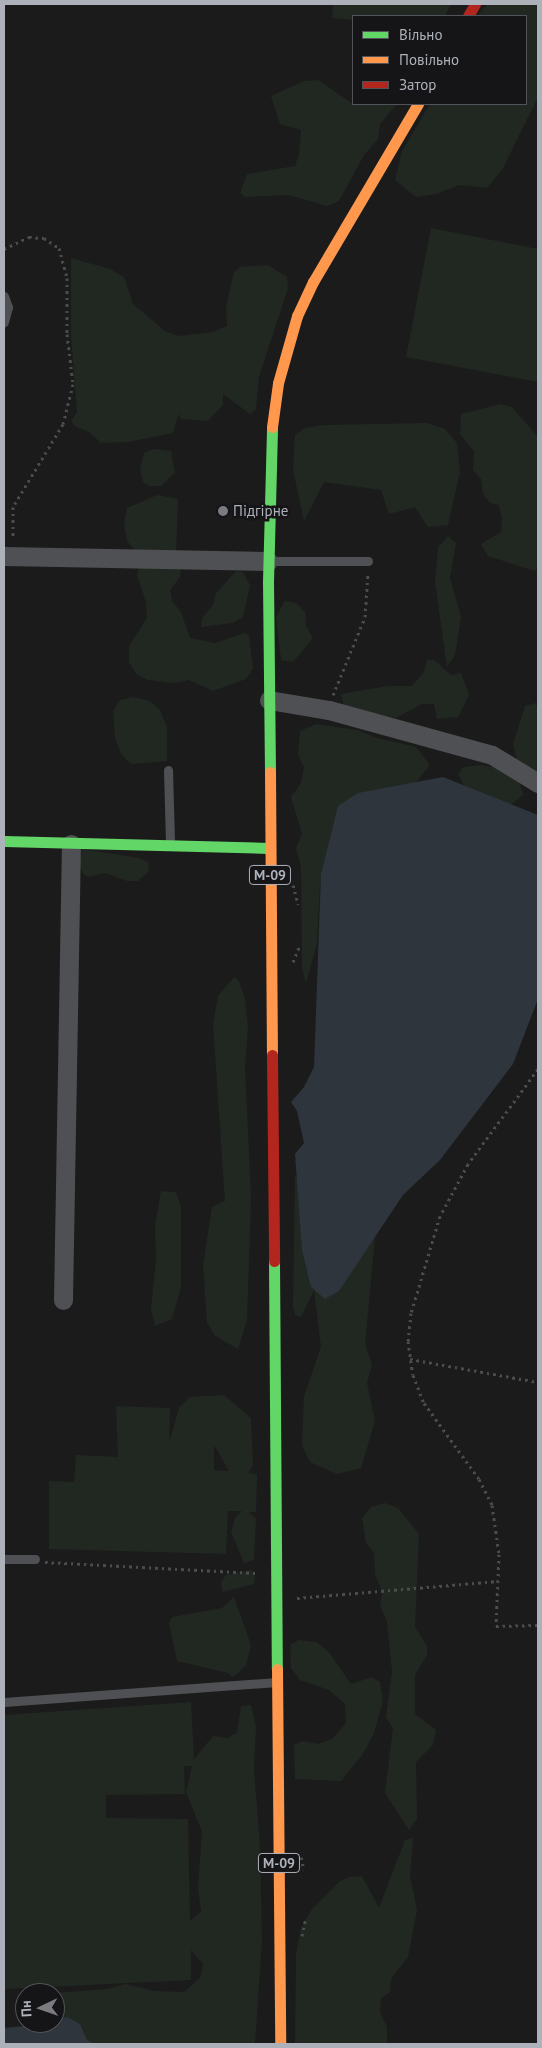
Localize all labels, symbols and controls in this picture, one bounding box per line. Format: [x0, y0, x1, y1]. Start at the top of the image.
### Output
legend [352, 15, 527, 105]
text: Вільно [399, 25, 442, 44]
text: Повільно [399, 50, 459, 69]
text: Затор [399, 75, 436, 94]
place label: Підгірне [233, 502, 288, 520]
marker: Підгірне [217, 505, 229, 517]
road number: М-09 [249, 864, 291, 886]
road number: М-09 [258, 1852, 300, 1875]
north arrow [15, 1983, 65, 2033]
text: Пн [17, 2000, 35, 2017]

